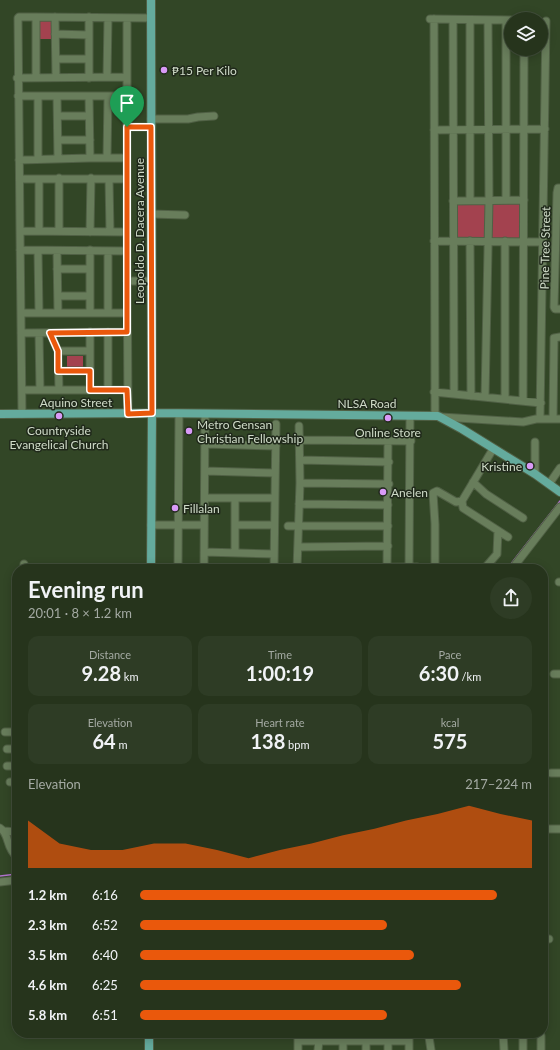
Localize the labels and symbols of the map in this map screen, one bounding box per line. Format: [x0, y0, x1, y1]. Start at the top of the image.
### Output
place label: ₱15 Per Kilo [172, 63, 237, 78]
marker: ₱15 Per Kilo [159, 65, 169, 75]
pin [110, 86, 144, 127]
street label: Leopoldo D. Dacera Avenue [132, 158, 147, 304]
street label: Pine Tree Street [537, 206, 553, 290]
street label: Aquino Street [40, 395, 113, 410]
street label: NLSA Road [337, 396, 397, 411]
marker: Countryside Evangelical Church [54, 411, 64, 421]
marker: Online Store [383, 413, 393, 423]
place label: Metro Gensan Christian Fellowship [197, 417, 303, 446]
place label: Countryside Evangelical Church [9, 423, 109, 452]
place label: Online Store [355, 425, 421, 440]
marker: Metro Gensan Christian Fellowship [184, 426, 194, 436]
place label: Kristine [481, 459, 522, 474]
marker: Kristine [525, 461, 535, 471]
place label: Anelen [391, 485, 428, 500]
marker: Anelen [378, 487, 388, 497]
place label: Fillalan [183, 501, 220, 516]
marker: Fillalan [170, 503, 180, 513]

